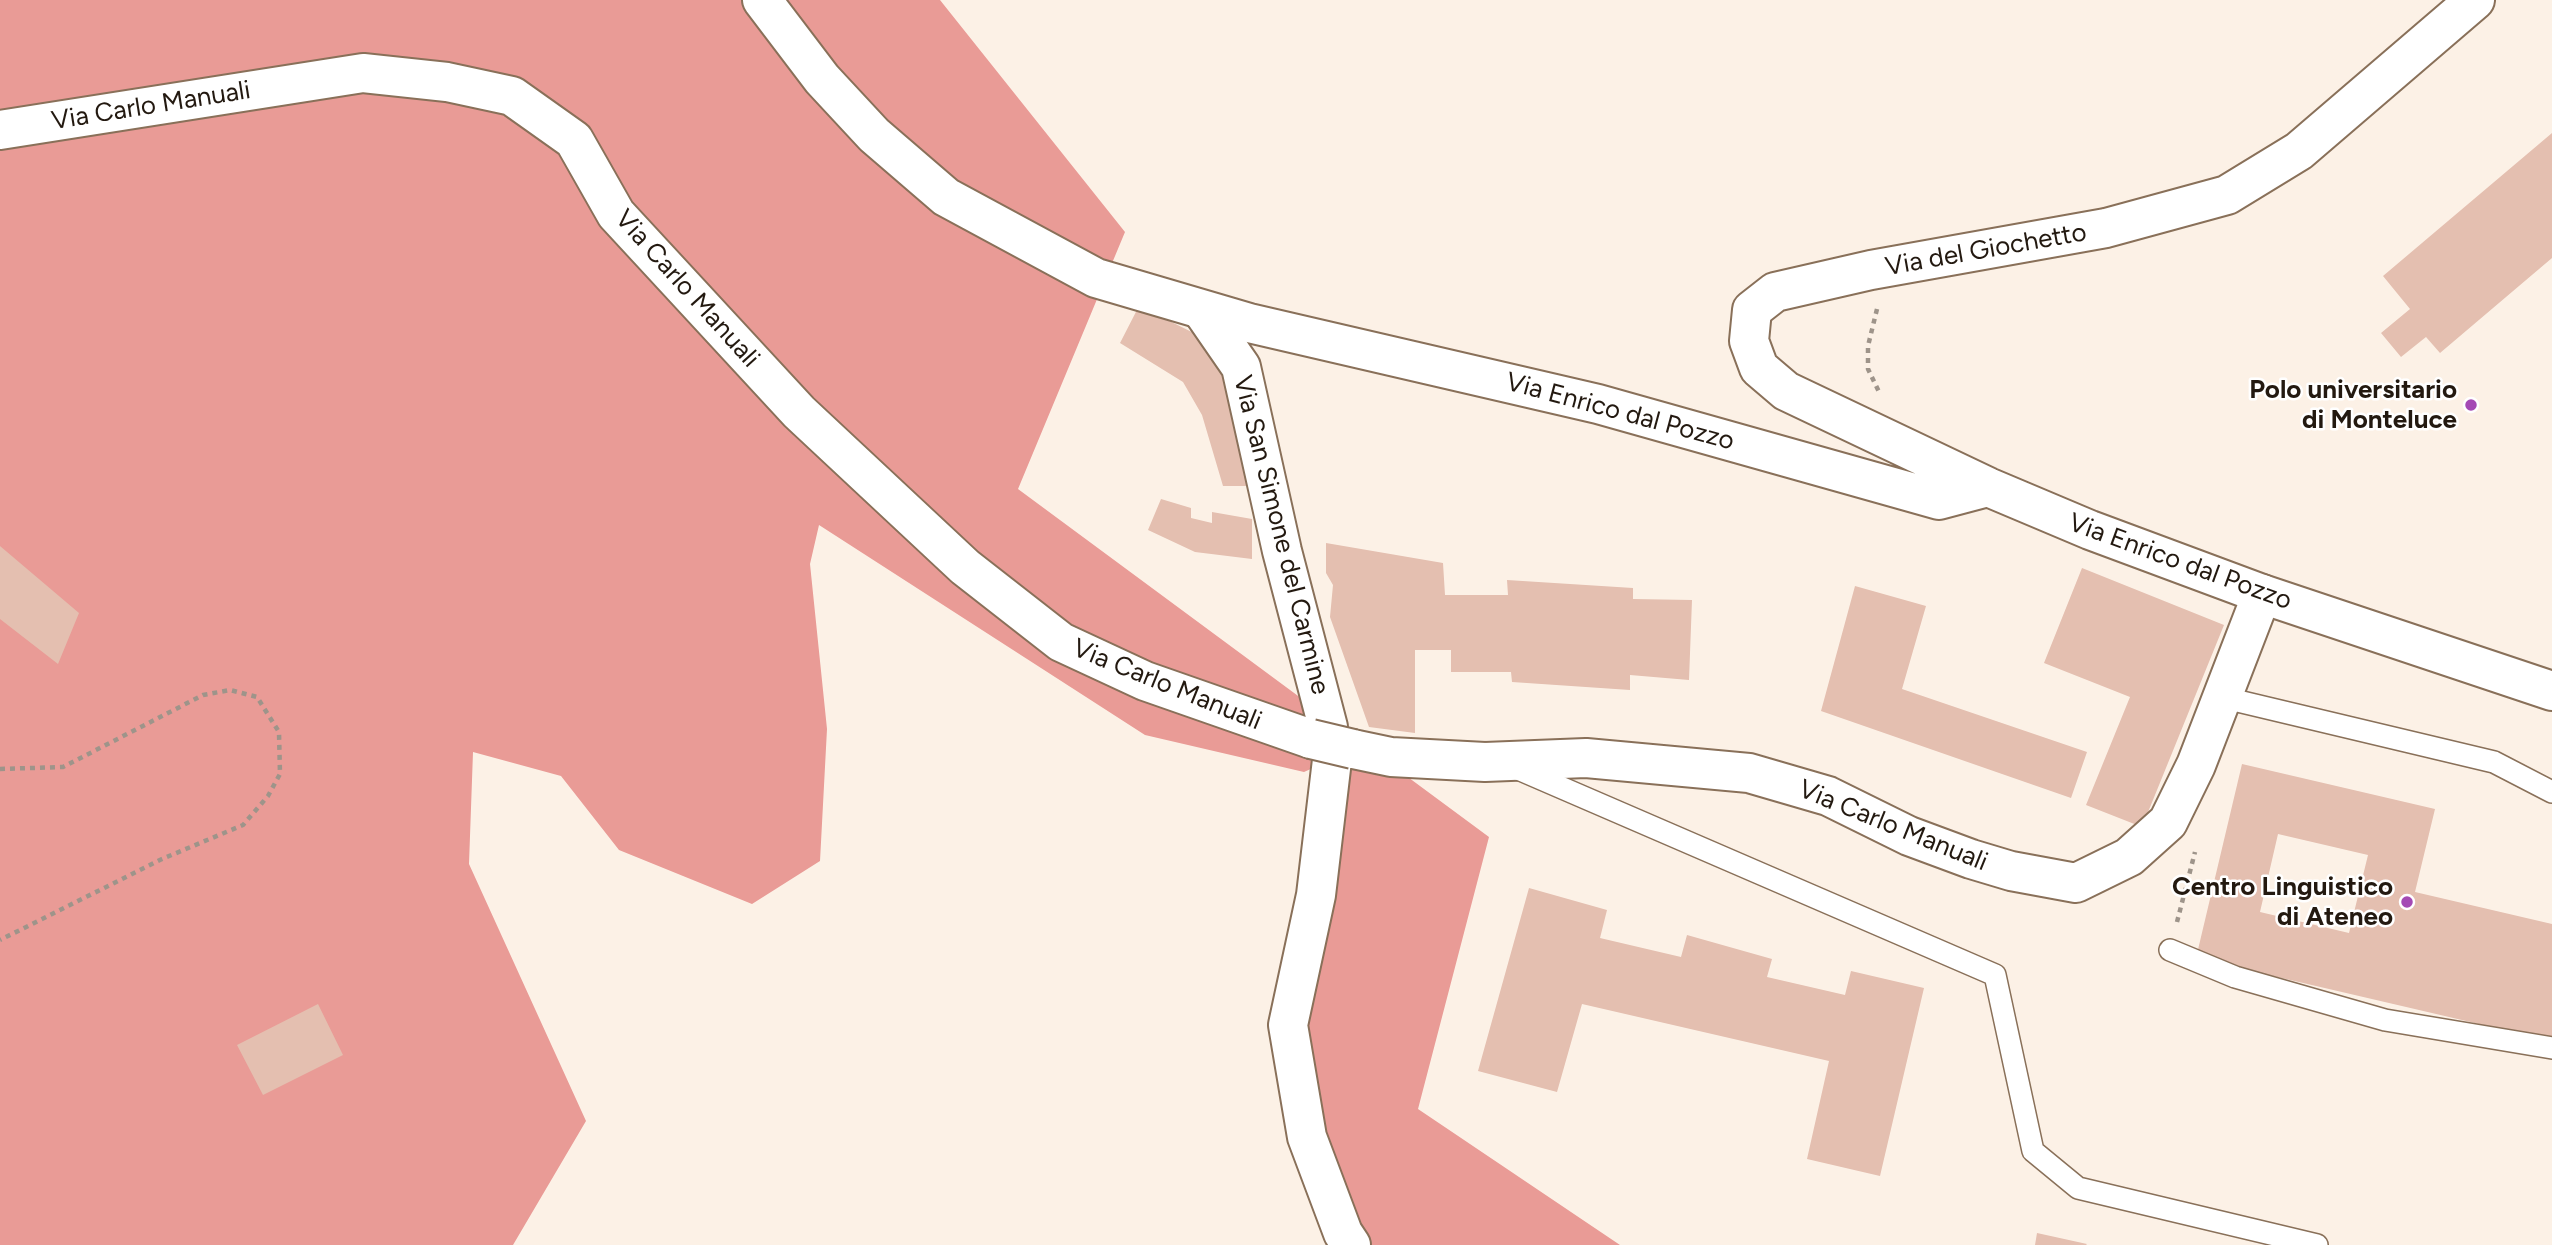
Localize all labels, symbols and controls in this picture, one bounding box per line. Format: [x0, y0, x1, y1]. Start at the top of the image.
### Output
street label: Via Carlo Manuali [49, 75, 253, 137]
street label: Via Carlo Manuali [608, 204, 766, 374]
street label: Via del Giochetto [1883, 217, 2089, 283]
street label: Via Enrico dal Pozzo [1502, 367, 1738, 457]
street label: Via San Simone del Carmine [1226, 372, 1336, 698]
place label: Polo universitario di Monteluce [2249, 374, 2457, 436]
marker: Polo universitario di Monteluce [2463, 397, 2479, 413]
street label: Via Enrico dal Pozzo [2064, 507, 2296, 617]
street label: Via Carlo Manuali [1068, 633, 1266, 737]
street label: Via Carlo Manuali [1794, 774, 1992, 878]
place label: Centro Linguistico di Ateneo [2172, 871, 2393, 932]
marker: Centro Linguistico di Ateneo [2399, 894, 2415, 910]

